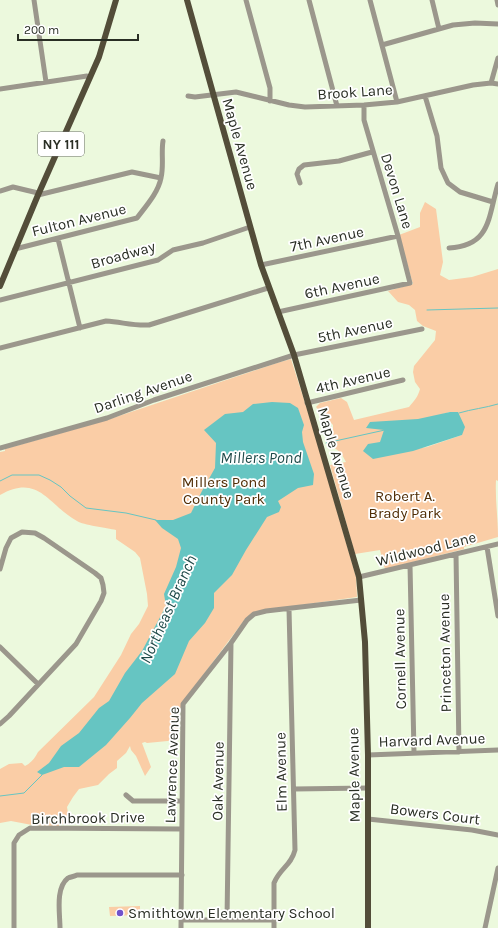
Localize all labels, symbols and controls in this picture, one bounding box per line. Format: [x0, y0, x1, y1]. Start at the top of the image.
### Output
scale bar [18, 16, 138, 42]
text: 200 m [24, 23, 59, 37]
street label: Brook Lane [317, 80, 393, 104]
street label: Maple Avenue [218, 96, 262, 192]
road number: NY 111 [38, 132, 84, 156]
street label: Devon Lane [377, 151, 417, 231]
street label: Fulton Avenue [30, 200, 128, 240]
street label: 7th Avenue [289, 222, 365, 256]
street label: Broadway [89, 237, 157, 273]
street label: 6th Avenue [303, 269, 381, 303]
street label: 5th Avenue [316, 313, 394, 347]
street label: 4th Avenue [314, 363, 392, 397]
street label: Darling Avenue [92, 367, 194, 417]
street label: Maple Avenue [314, 405, 358, 501]
water label: Millers Pond [220, 448, 302, 467]
park label: Millers Pond County Park [182, 473, 266, 508]
park label: Robert A. Brady Park [369, 487, 441, 522]
street label: Wildwood Lane [374, 528, 478, 570]
water label: Northeast Branch [136, 552, 200, 666]
street label: Princeton Avenue [435, 594, 455, 712]
street label: Cornell Avenue [390, 608, 410, 710]
street label: Lawrence Avenue [161, 706, 183, 824]
street label: Maple Avenue [344, 728, 364, 822]
street label: Harvard Avenue [378, 729, 486, 751]
street label: Elm Avenue [271, 732, 291, 812]
street label: Oak Avenue [208, 741, 228, 821]
street label: Bowers Court [389, 800, 481, 828]
street label: Birchbrook Drive [31, 808, 145, 828]
place label: Smithtown Elementary School [128, 904, 335, 922]
marker: Smithtown Elementary School [115, 908, 125, 918]

